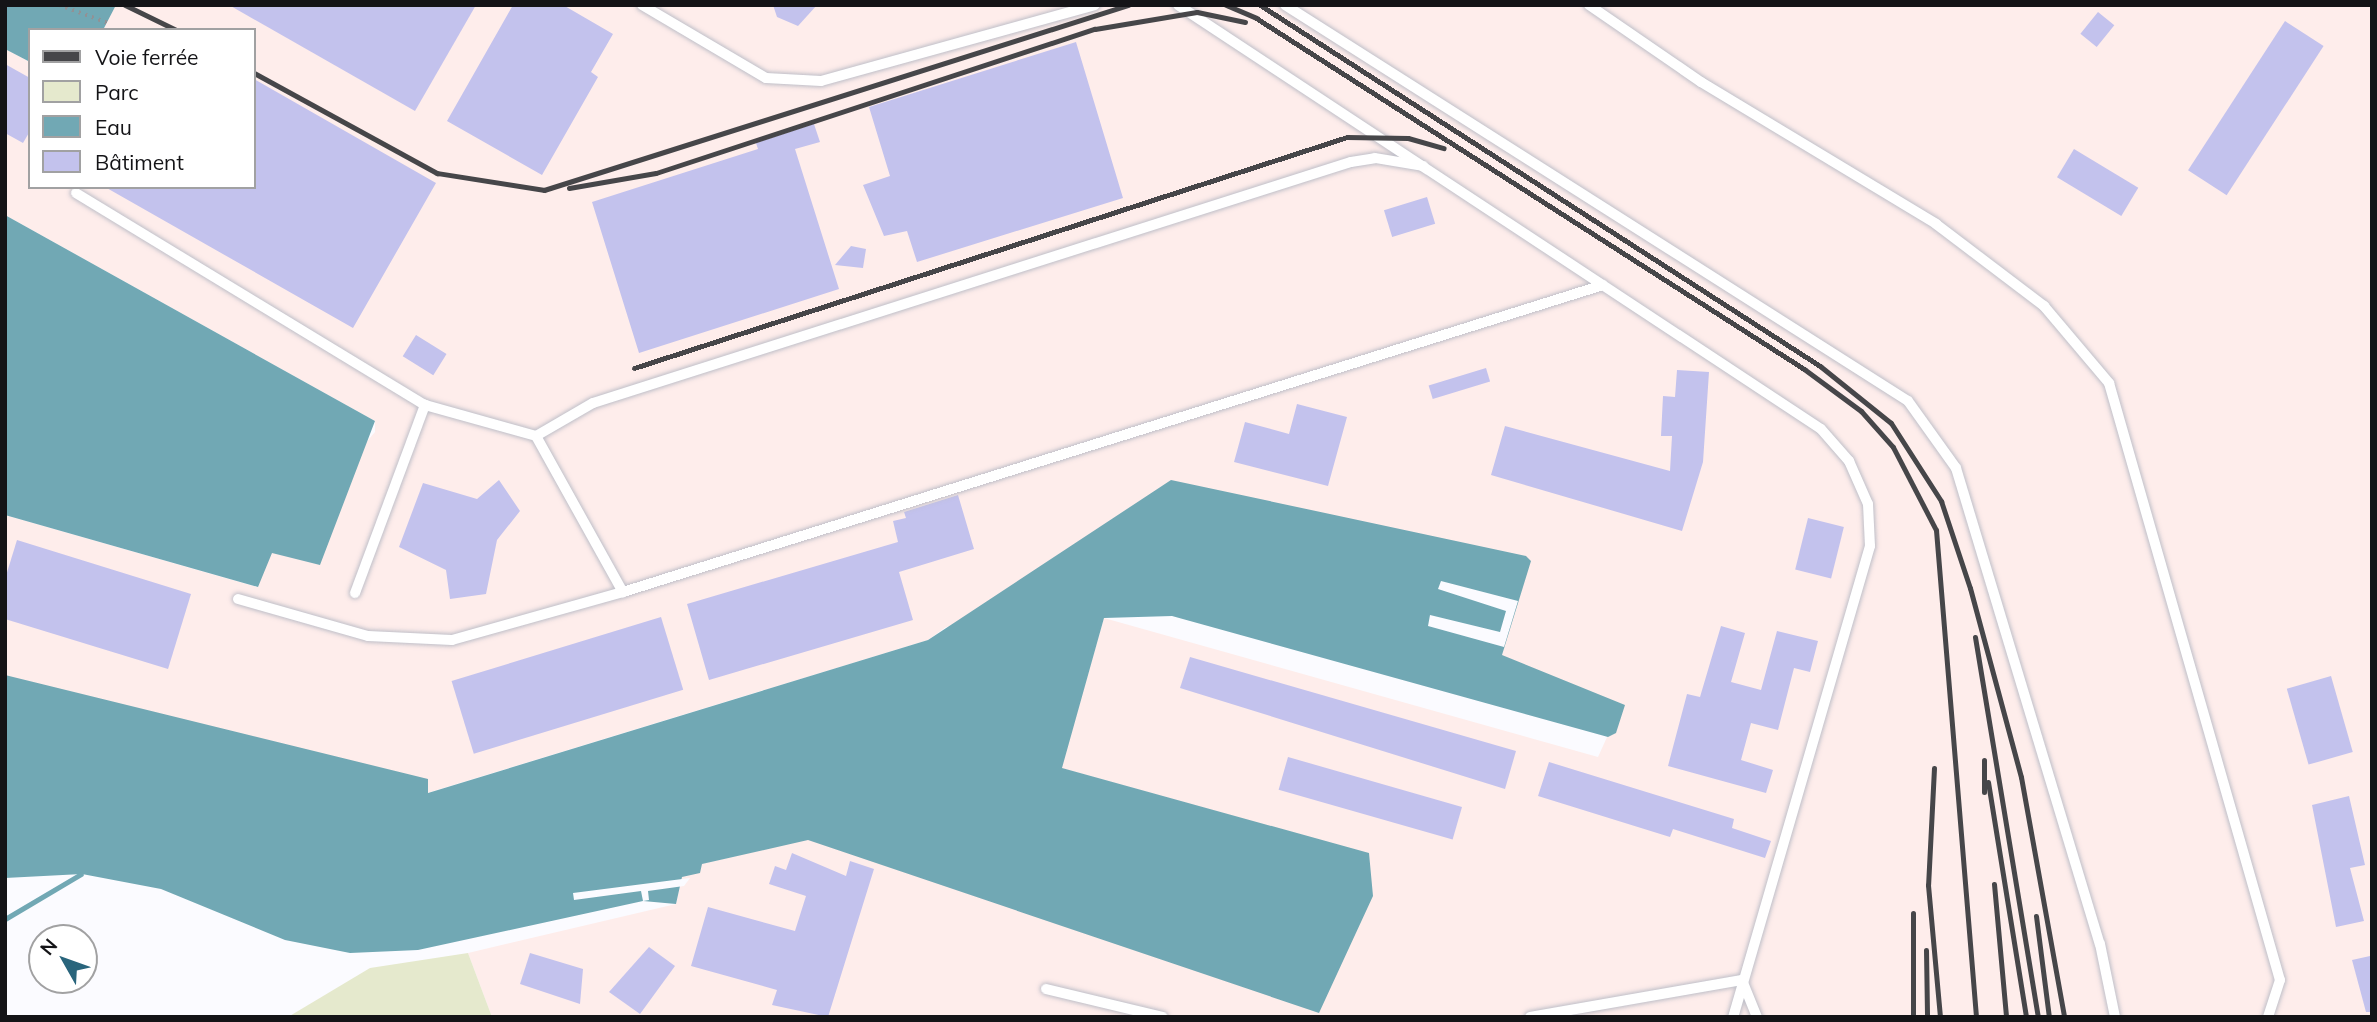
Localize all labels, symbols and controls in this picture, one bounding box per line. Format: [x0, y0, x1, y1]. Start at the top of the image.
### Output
legend [28, 28, 256, 189]
text: Voie ferrée [95, 44, 199, 70]
text: Parc [95, 79, 139, 105]
text: Eau [95, 114, 132, 140]
text: Bâtiment [95, 149, 184, 175]
north arrow [28, 924, 98, 994]
text: N [35, 934, 62, 960]

